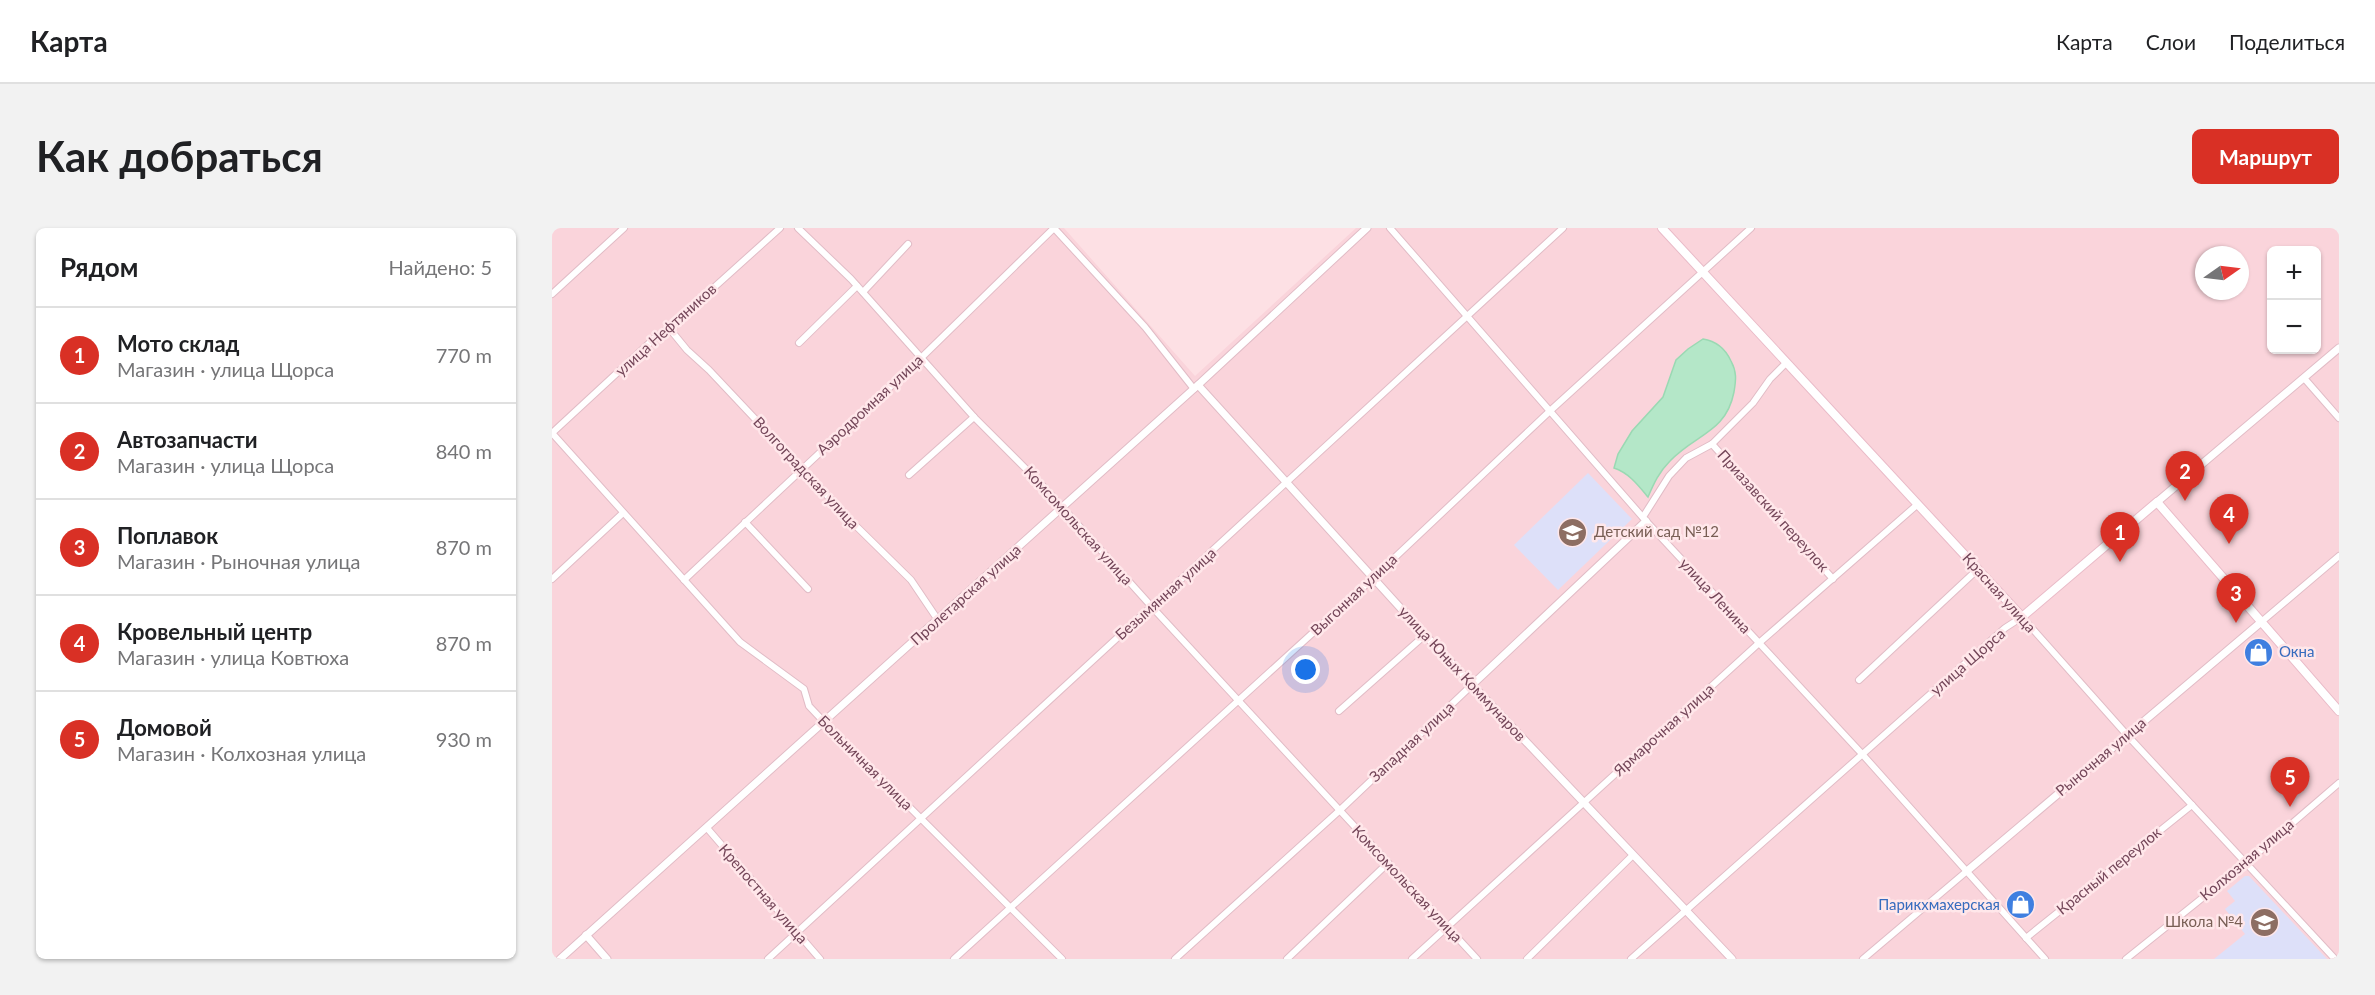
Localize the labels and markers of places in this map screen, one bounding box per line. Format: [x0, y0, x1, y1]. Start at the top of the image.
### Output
pin: 2 [2166, 452, 2204, 501]
pin: 4 [2210, 494, 2248, 544]
pin: 1 [2100, 512, 2140, 562]
school or university icon: Детский сад №12 [1557, 516, 1589, 548]
place label: Детский сад №12 [1594, 522, 1719, 540]
pin: 3 [2216, 574, 2256, 623]
shop icon: Окна [2242, 636, 2274, 668]
place label: Окна [2279, 642, 2315, 660]
pin: 5 [2270, 758, 2310, 807]
shop icon: Парикхмахерская [2005, 889, 2037, 921]
place label: Парикхмахерская [1878, 895, 2000, 913]
school or university icon: Школа №4 [2248, 906, 2280, 938]
place label: Школа №4 [2165, 912, 2243, 930]

